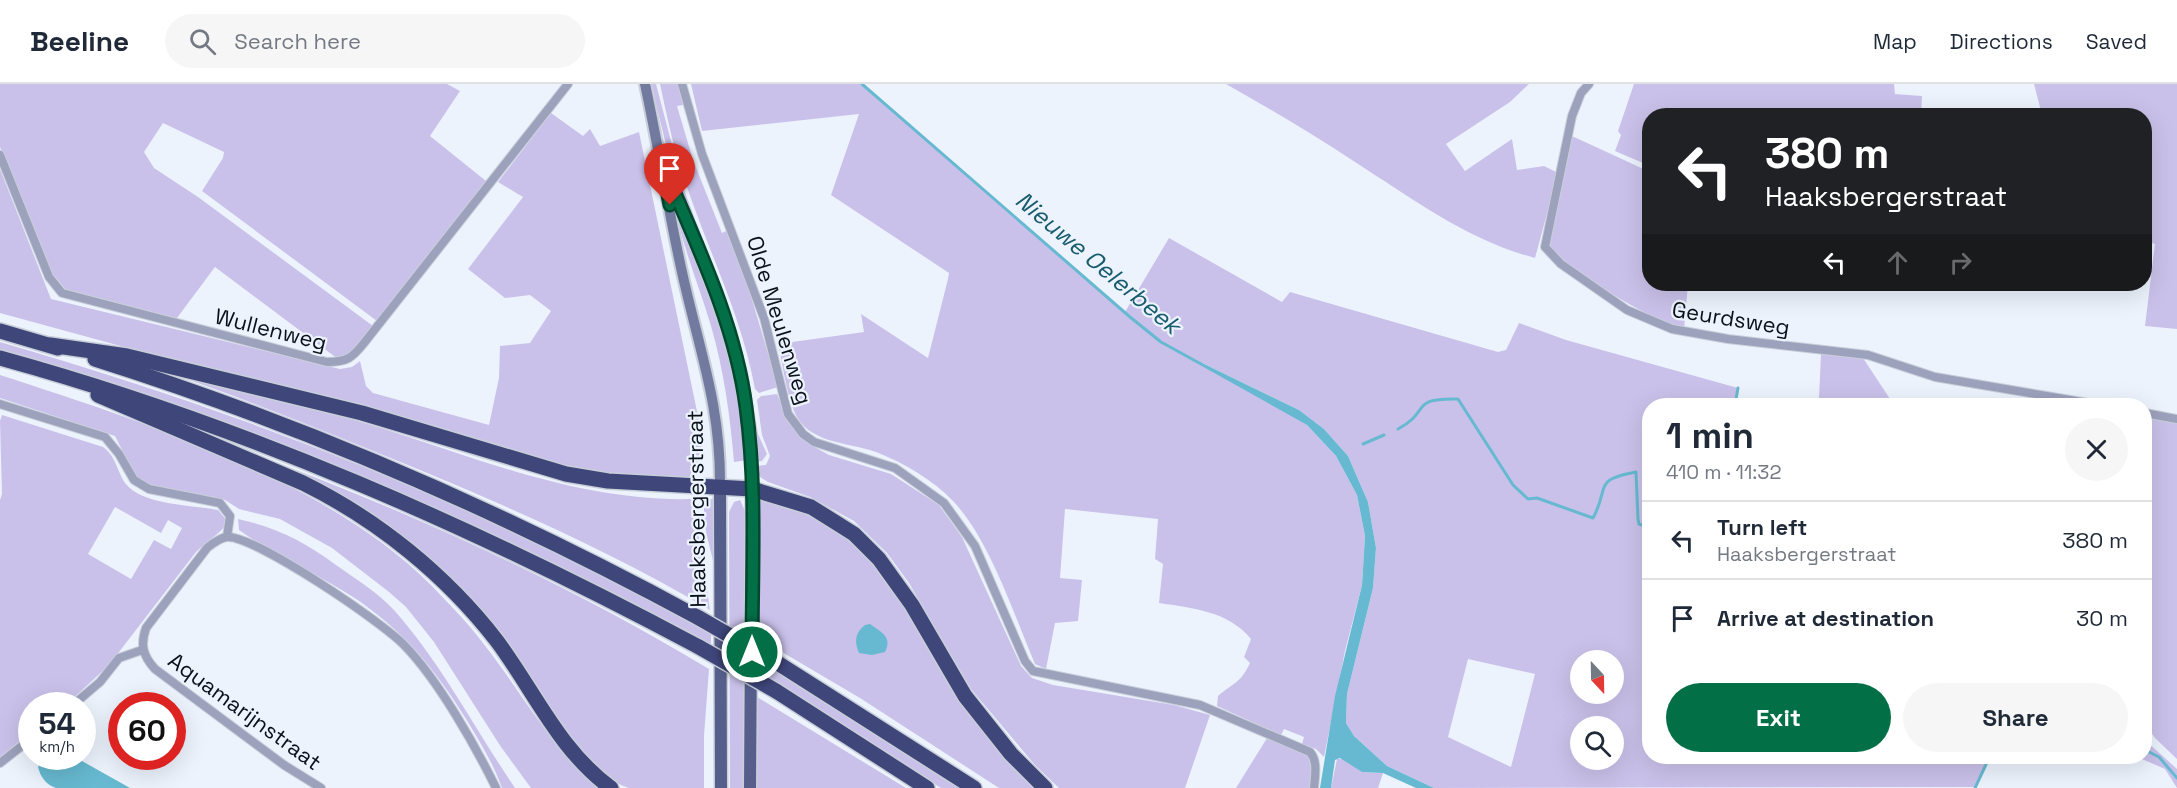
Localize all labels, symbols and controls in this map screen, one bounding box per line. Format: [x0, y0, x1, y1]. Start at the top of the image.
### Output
search box [165, 14, 585, 68]
text: Beeline [30, 23, 129, 59]
icon: search [186, 25, 219, 58]
text: Search here [234, 27, 361, 55]
text: Map [1873, 28, 1917, 55]
text: Directions [1950, 28, 2053, 55]
text: Saved [2086, 28, 2147, 55]
text: 380 m [1765, 127, 1890, 180]
icon: left [1666, 132, 1744, 210]
pin [644, 143, 695, 205]
icon: arrive [653, 152, 686, 185]
text: Haaksbergerstraat [1765, 179, 2007, 214]
water label: Nieuwe Oelerbeek [1009, 184, 1190, 343]
street label: Olde Meulenweg [741, 232, 819, 408]
icon: left [1818, 246, 1851, 279]
icon: ahead [1881, 246, 1914, 279]
icon: right [1944, 246, 1977, 279]
street label: Geurdsweg [1670, 295, 1792, 341]
street label: Wullenweg [212, 302, 330, 356]
street label: Haaksbergerstraat [680, 410, 712, 608]
text: 1 min [1666, 413, 1754, 459]
button: close [2065, 418, 2128, 481]
text: 410 m · 11:32 [1666, 459, 1781, 485]
text: Turn left [1717, 513, 1807, 541]
icon: left [1666, 524, 1699, 557]
text: 380 m [2062, 526, 2128, 554]
text: Haaksbergerstraat [1717, 541, 1896, 567]
icon: arrive [1666, 602, 1699, 635]
text: Arrive at destination [1717, 604, 1934, 632]
text: 30 m [2076, 604, 2128, 632]
position arrow [720, 620, 784, 684]
street label: Aquamarijnstraat [163, 646, 327, 776]
north arrow [1570, 650, 1624, 704]
map controls [1570, 650, 1624, 770]
button: Exit [1666, 683, 1891, 752]
button: Share [1903, 683, 2128, 752]
speed limit sign: 60 [108, 692, 186, 770]
text: 54 [38, 704, 76, 743]
button: search [1570, 716, 1624, 770]
text: km/h [39, 737, 75, 756]

